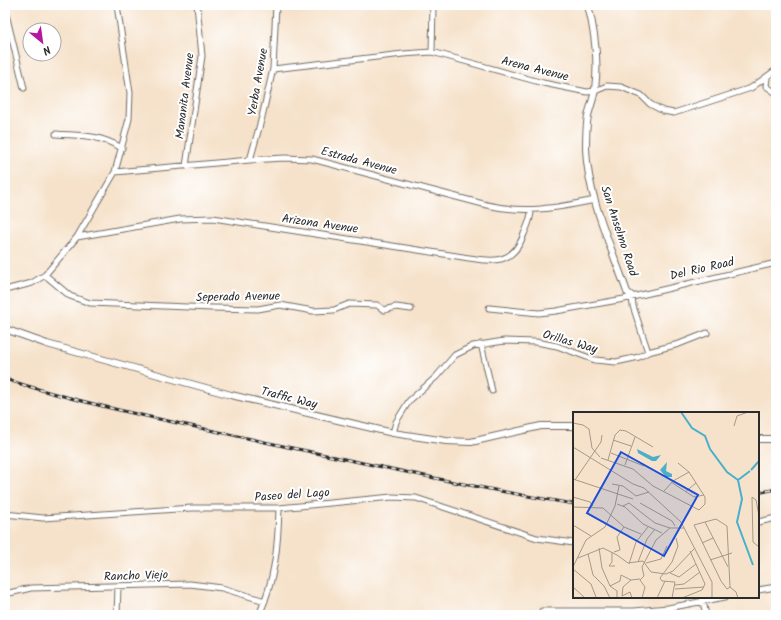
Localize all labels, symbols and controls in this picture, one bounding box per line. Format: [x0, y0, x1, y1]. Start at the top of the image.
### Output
north arrow [22, 22, 62, 62]
text: N [39, 40, 54, 59]
street label: Yerba Avenue [243, 46, 273, 117]
street label: Mananita Avenue [170, 51, 200, 140]
street label: Arena Avenue [499, 51, 571, 87]
street label: Estrada Avenue [319, 142, 400, 180]
street label: San Anselmo Road [595, 183, 643, 280]
street label: Arizona Avenue [281, 209, 360, 239]
street label: Del Rio Road [668, 252, 737, 286]
street label: Seperado Avenue [196, 287, 281, 307]
street label: Orillas Way [540, 325, 600, 359]
street label: Traffic Way [259, 382, 320, 414]
inset map [573, 412, 759, 598]
street label: Paseo del Lago [254, 483, 330, 507]
street label: Rancho Viejo [104, 565, 168, 587]

